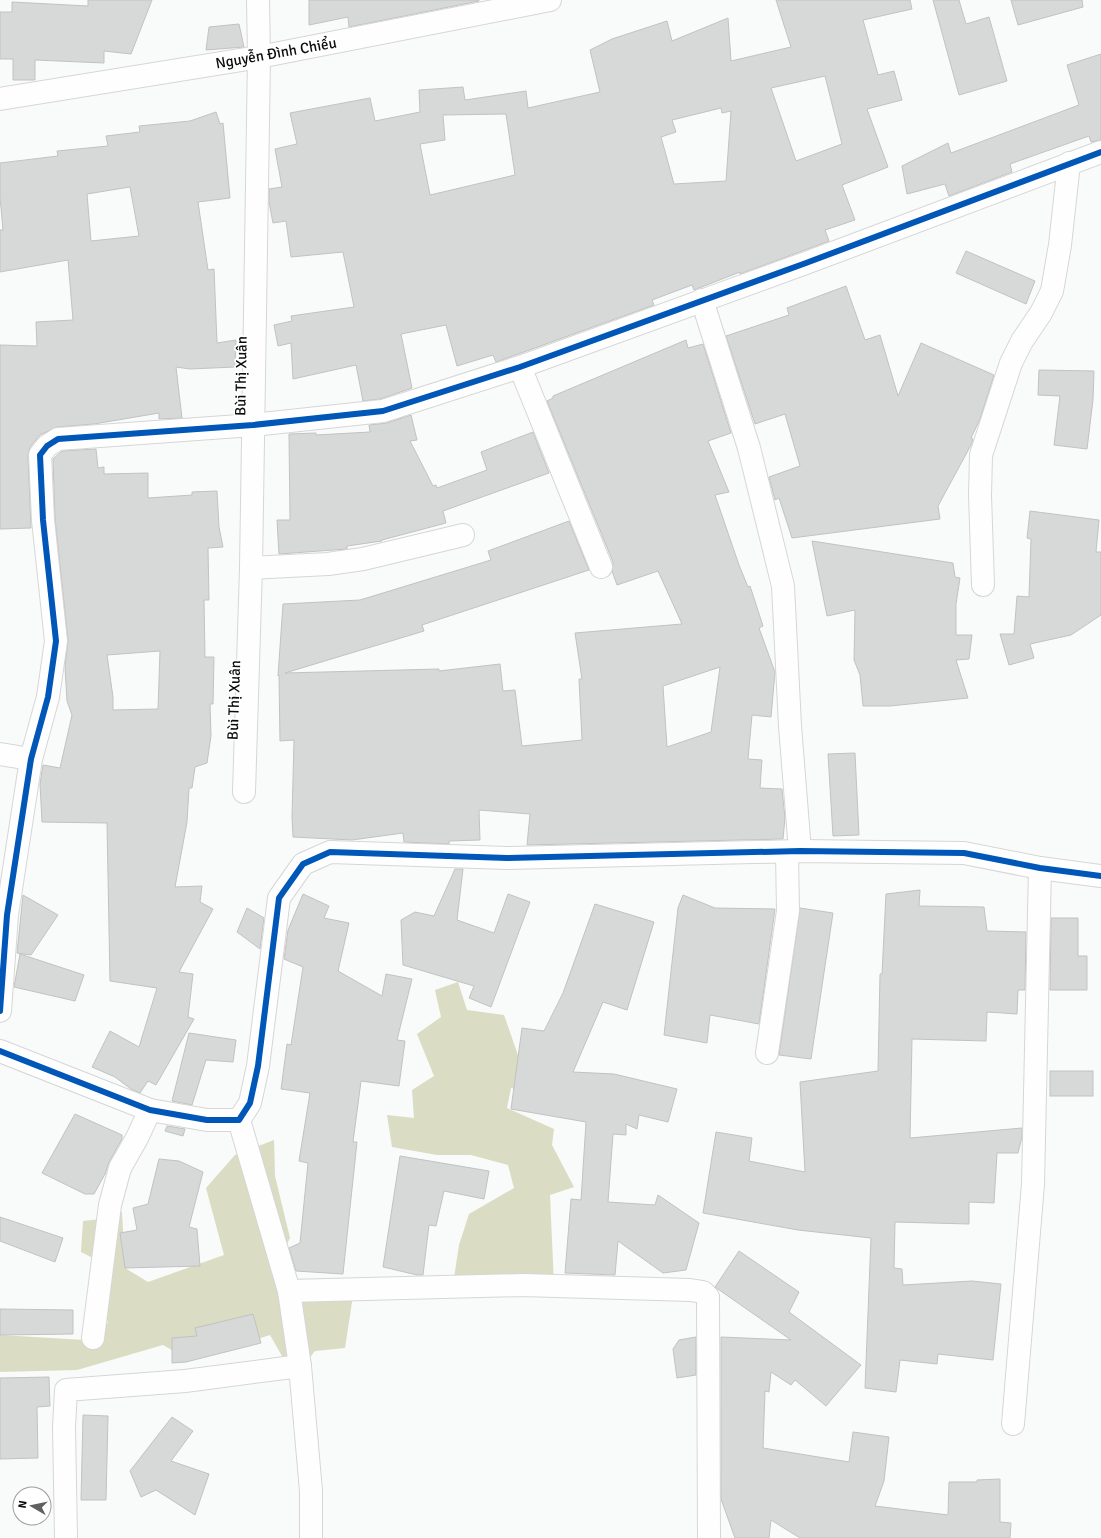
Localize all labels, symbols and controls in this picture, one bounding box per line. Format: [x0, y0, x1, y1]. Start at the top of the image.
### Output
street label: Nguyễn Đình Chiểu [214, 32, 338, 73]
street label: Bùi Thị Xuân [231, 336, 251, 416]
street label: Bùi Thị Xuân [224, 660, 244, 740]
north arrow [12, 1486, 52, 1526]
text: N [16, 1500, 30, 1509]

